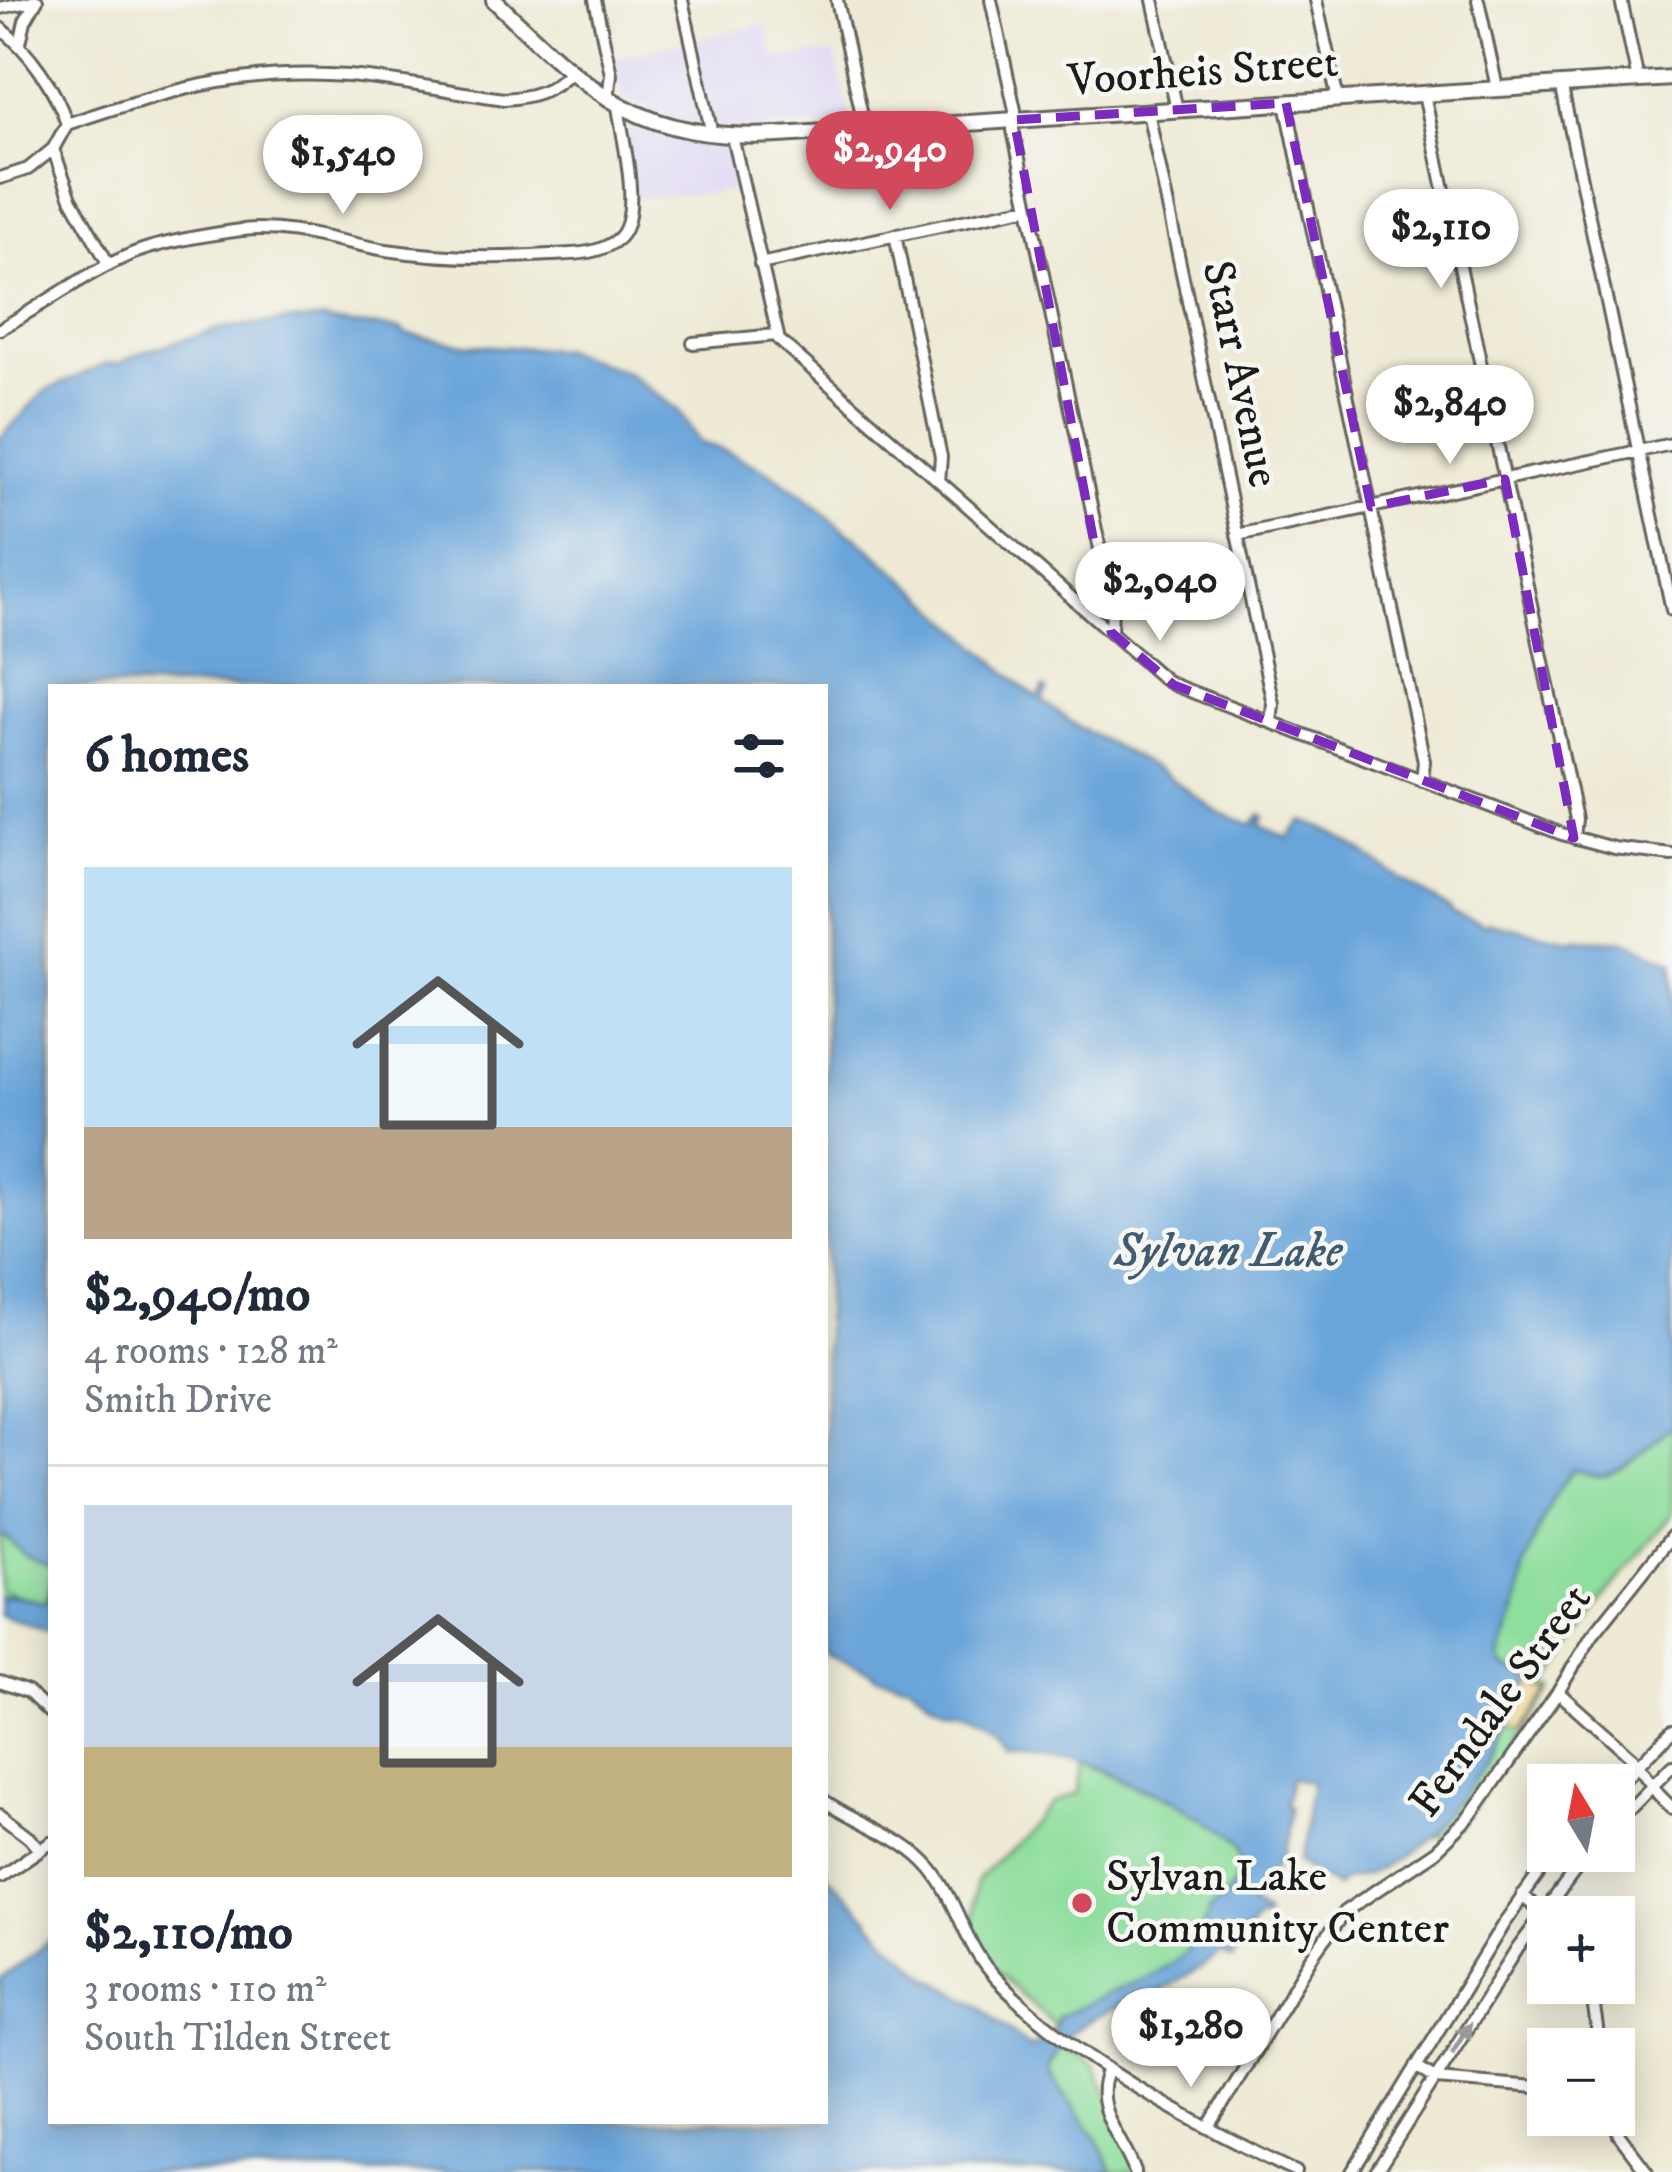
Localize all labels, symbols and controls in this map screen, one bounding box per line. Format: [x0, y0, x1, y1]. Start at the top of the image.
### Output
street label: Voorheis Street [1065, 35, 1340, 109]
pin: $2,940 [792, 111, 988, 213]
pin: $1,540 [245, 115, 441, 217]
text: $2,940 [833, 125, 947, 174]
text: $1,540 [290, 129, 396, 178]
pin: $2,110 [1343, 189, 1539, 291]
text: $2,110 [1391, 203, 1491, 252]
street label: Starr Avenue [1189, 256, 1291, 492]
pin: $2,840 [1352, 365, 1548, 467]
text: $2,840 [1393, 379, 1507, 428]
pin: $2,040 [1062, 542, 1258, 644]
text: $2,040 [1102, 556, 1218, 605]
icon: filters [726, 723, 792, 789]
text: 6 homes [84, 724, 249, 788]
icon: home [330, 945, 546, 1161]
water label: Sylvan Lake [1113, 1222, 1344, 1282]
text: $2,940/mo [84, 1263, 310, 1327]
text: 4 rooms · 128 m² [84, 1327, 338, 1376]
text: Smith Drive [84, 1376, 272, 1425]
street label: Ferndale Street [1398, 1573, 1604, 1829]
icon: home [330, 1583, 546, 1799]
north arrow [1527, 1764, 1635, 1872]
map controls [1527, 1764, 1635, 2136]
place label: Sylvan Lake Community Center [1106, 1849, 1449, 1957]
marker: Sylvan Lake Community Center [1069, 1890, 1095, 1916]
button: + [1527, 1896, 1635, 2004]
text: $2,110/mo [84, 1901, 293, 1965]
text: 3 rooms · 110 m² [84, 1965, 326, 2014]
pin: $1,280 [1093, 1988, 1289, 2090]
text: $1,280 [1138, 2002, 1244, 2051]
text: South Tilden Street [84, 2014, 391, 2063]
one-way arrow [1449, 2021, 1471, 2054]
button: − [1527, 2028, 1635, 2136]

